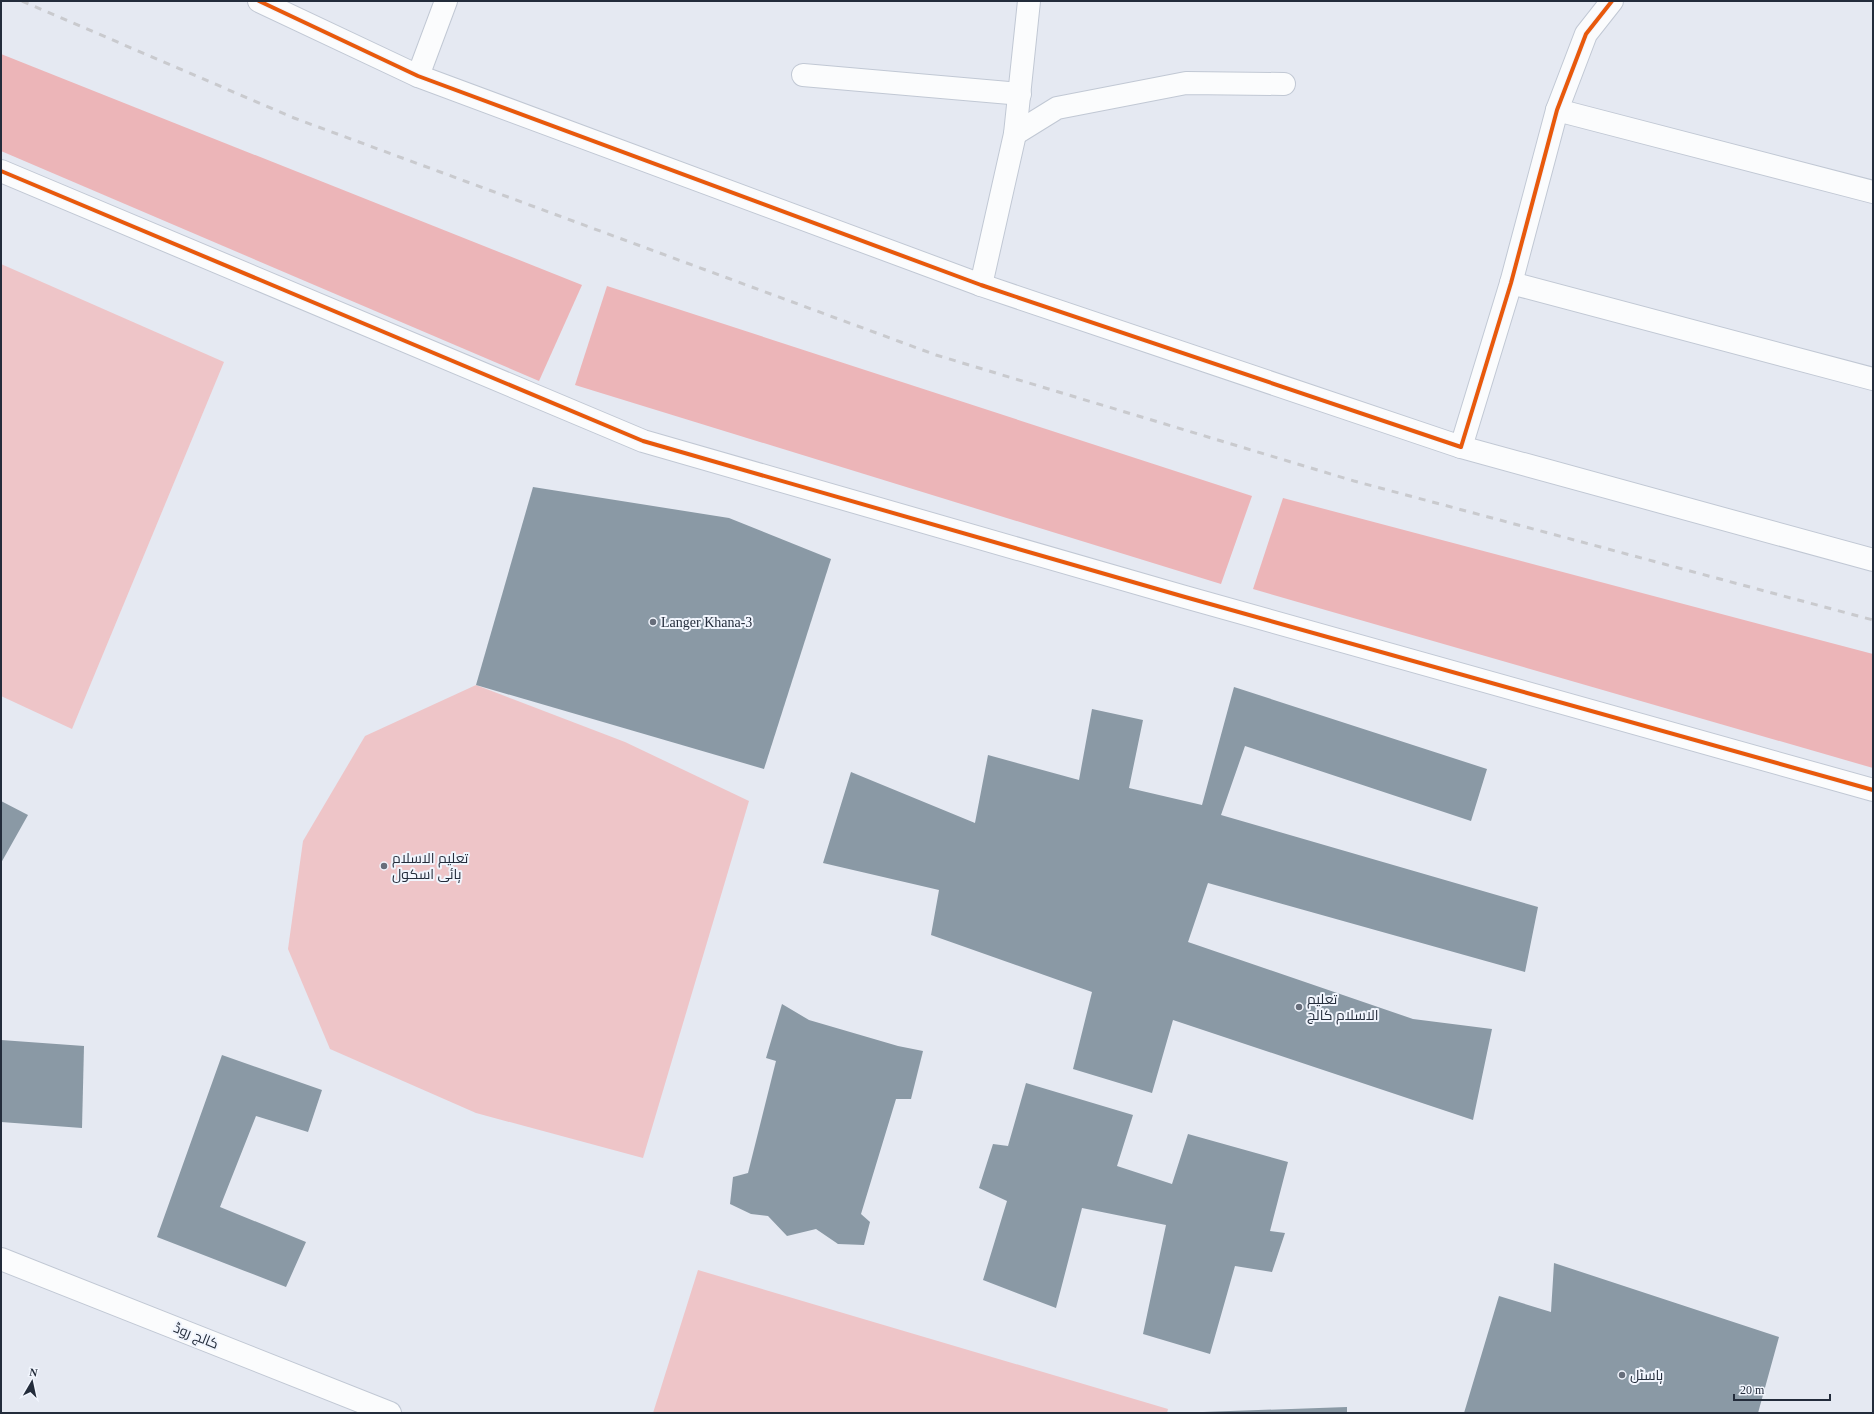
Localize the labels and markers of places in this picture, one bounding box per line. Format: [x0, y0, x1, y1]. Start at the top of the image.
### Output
place label: Langer Khana-3 [661, 615, 752, 630]
marker: Langer Khana-3 [648, 617, 658, 627]
place label: تعلیم الاسلام ہائی اسکول [392, 851, 469, 883]
marker: تعلیم الاسلام ہائی اسکول [379, 861, 389, 871]
place label: تعلیم الاسلام کالج [1307, 992, 1379, 1025]
marker: تعلیم الاسلام کالج [1294, 1002, 1304, 1012]
place label: ہاسٹل [1630, 1368, 1663, 1384]
marker: ہاسٹل [1617, 1370, 1627, 1380]

